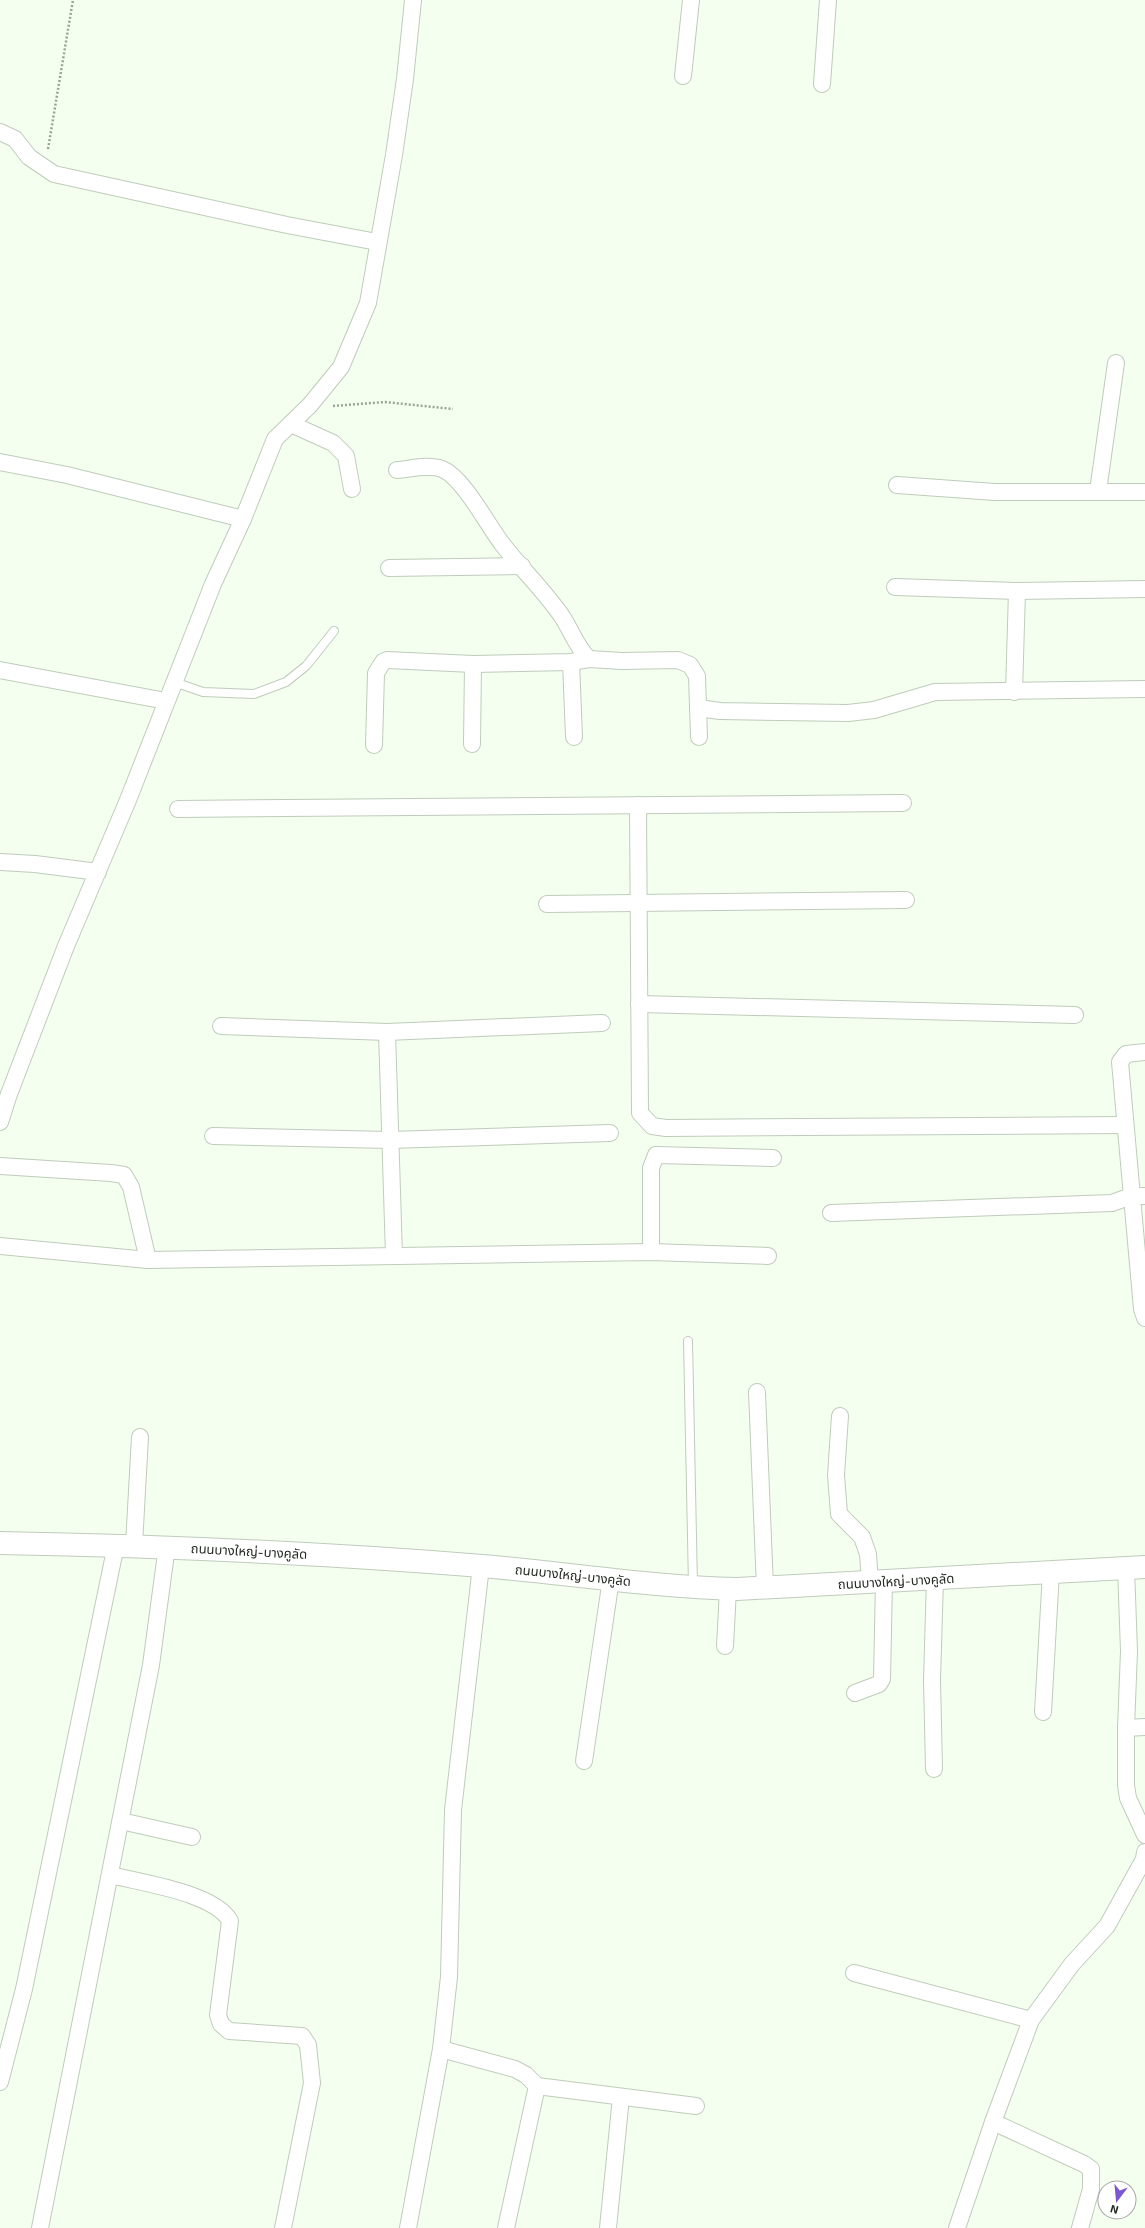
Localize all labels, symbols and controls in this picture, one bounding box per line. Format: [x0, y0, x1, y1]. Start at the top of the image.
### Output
street label: ถนนบางใหญ่-บางคูลัด [190, 1540, 308, 1562]
street label: ถนนบางใหญ่-บางคูลัด [514, 1561, 632, 1589]
street label: ถนนบางใหญ่-บางคูลัด [837, 1570, 955, 1592]
north arrow [1097, 2180, 1137, 2220]
text: N [1108, 2203, 1120, 2217]

